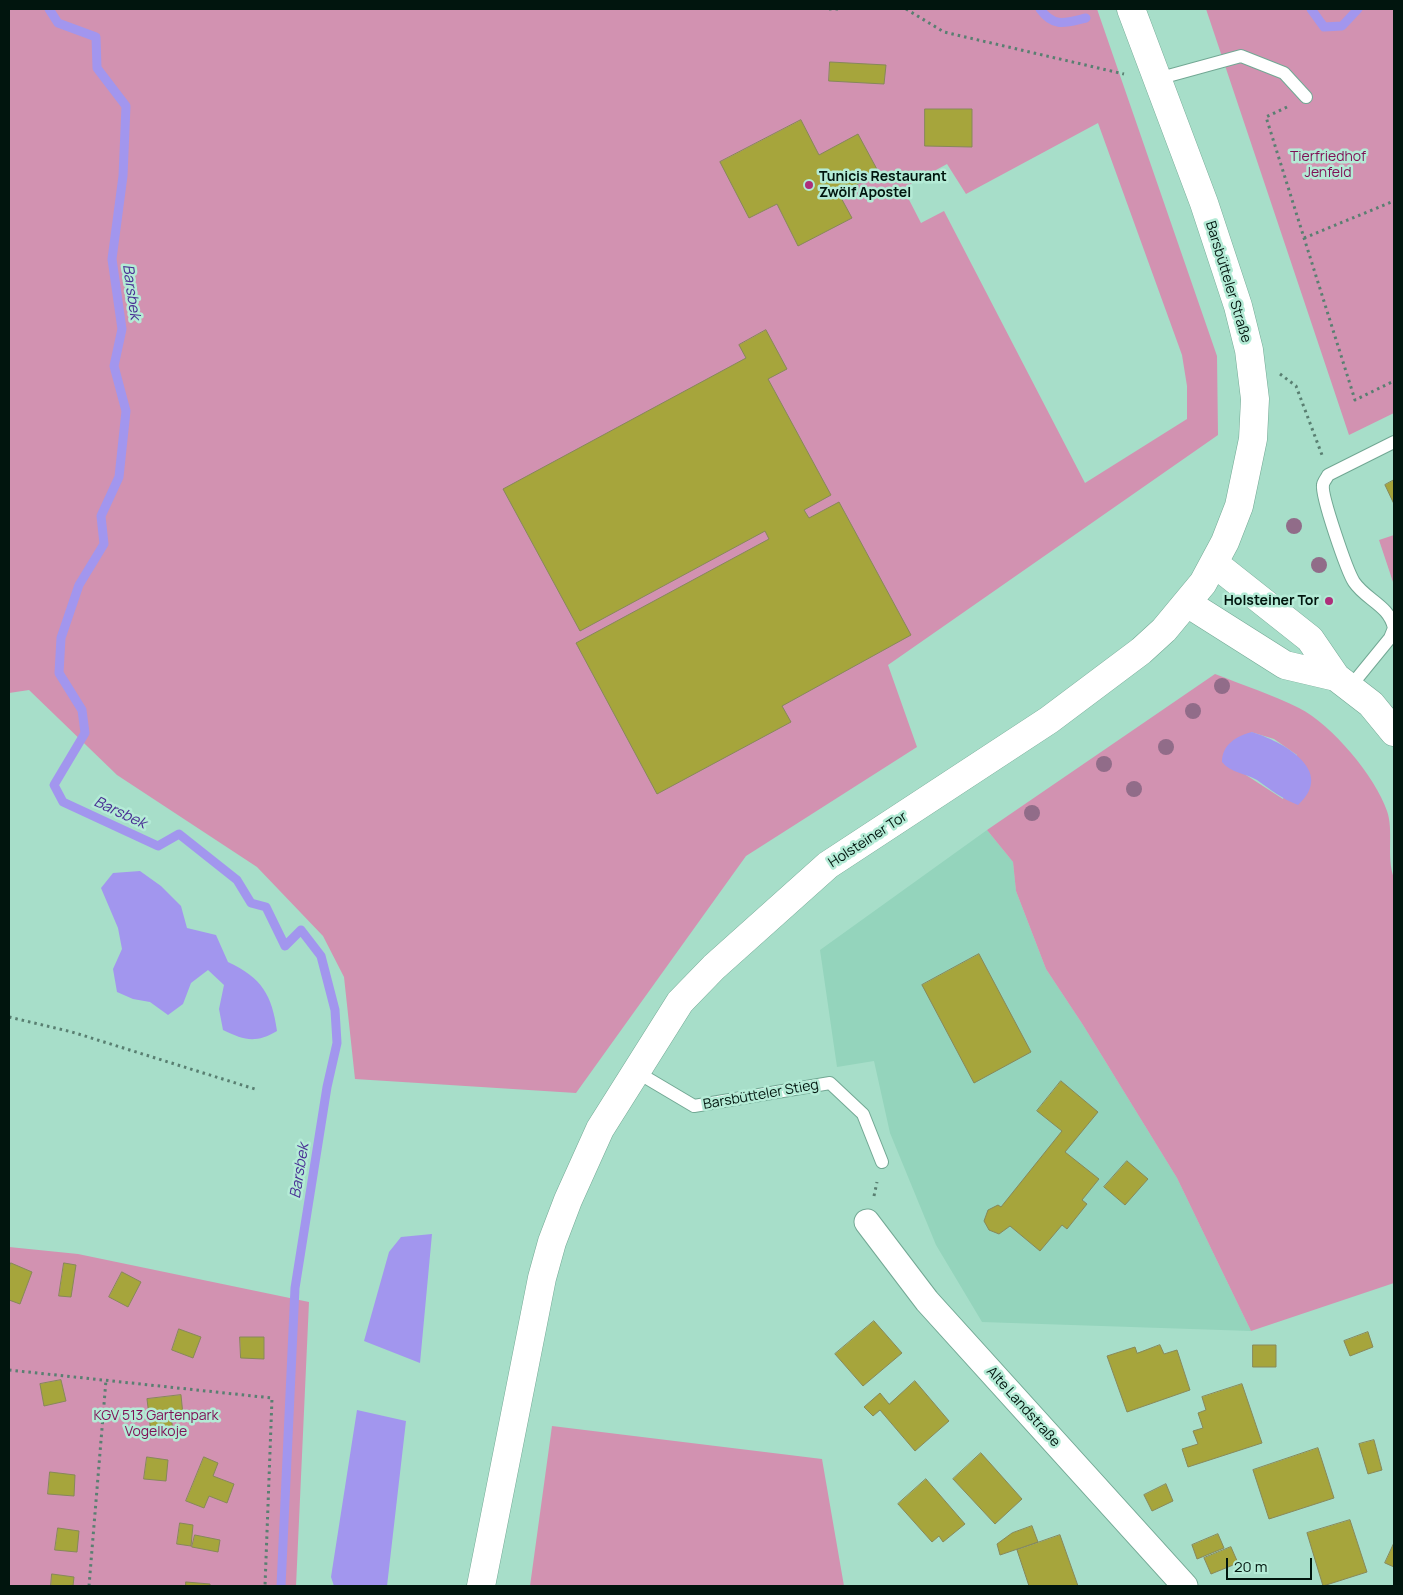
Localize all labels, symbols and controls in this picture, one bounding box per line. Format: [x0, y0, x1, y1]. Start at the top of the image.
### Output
park label: Tierfriedhof Jenfeld [1290, 149, 1366, 182]
place label: Tunicis Restaurant Zwölf Apostel [819, 169, 947, 202]
marker: Tunicis Restaurant Zwölf Apostel [803, 179, 815, 191]
street label: Barsbütteler Straße [1202, 219, 1254, 345]
water label: Barsbek [118, 263, 144, 321]
place label: Holsteiner Tor [1224, 593, 1319, 609]
marker: Holsteiner Tor [1323, 595, 1335, 607]
water label: Barsbek [91, 793, 149, 833]
street label: Holsteiner Tor [826, 808, 910, 872]
street label: Barsbütteler Stieg [702, 1077, 820, 1113]
water label: Barsbek [287, 1142, 313, 1200]
street label: Alte Landstraße [983, 1363, 1063, 1451]
park label: KGV 513 Gartenpark Vogelkoje [94, 1408, 218, 1440]
scale bar [1228, 1548, 1314, 1580]
text: 20 m [1234, 1556, 1267, 1577]

